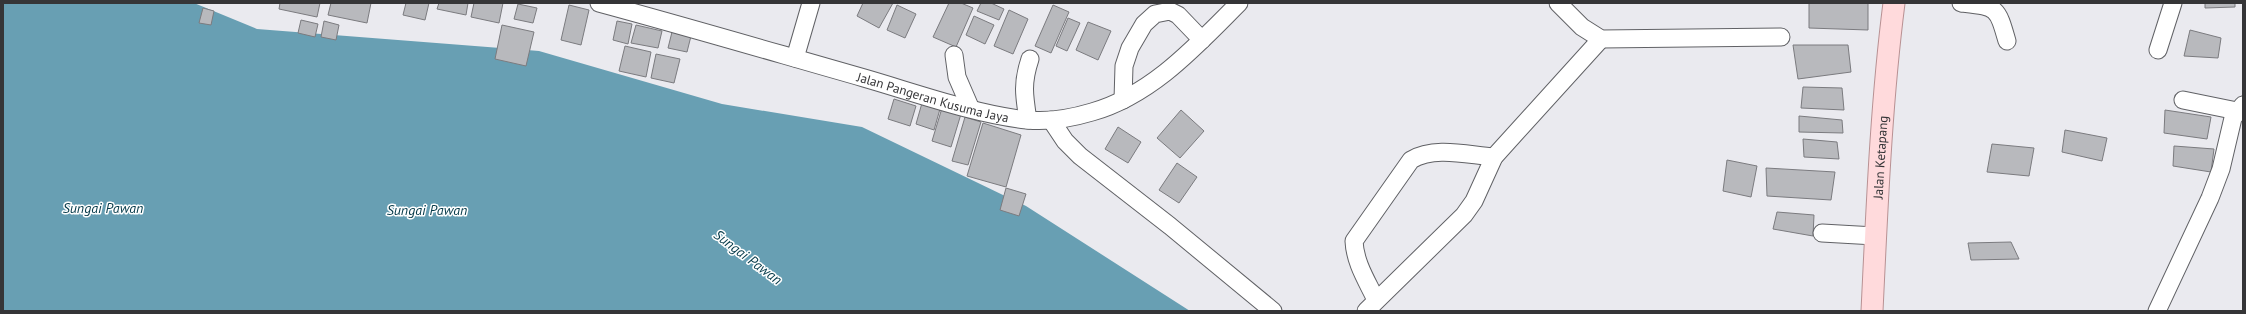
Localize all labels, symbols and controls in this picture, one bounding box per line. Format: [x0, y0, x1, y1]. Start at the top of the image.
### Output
street label: Jalan Pangeran Kusuma Jaya [854, 68, 1010, 126]
street label: Jalan Ketapang [1869, 115, 1891, 200]
water label: Sungai Pawan [63, 199, 143, 217]
water label: Sungai Pawan [387, 201, 467, 219]
water label: Sungai Pawan [710, 226, 786, 288]

